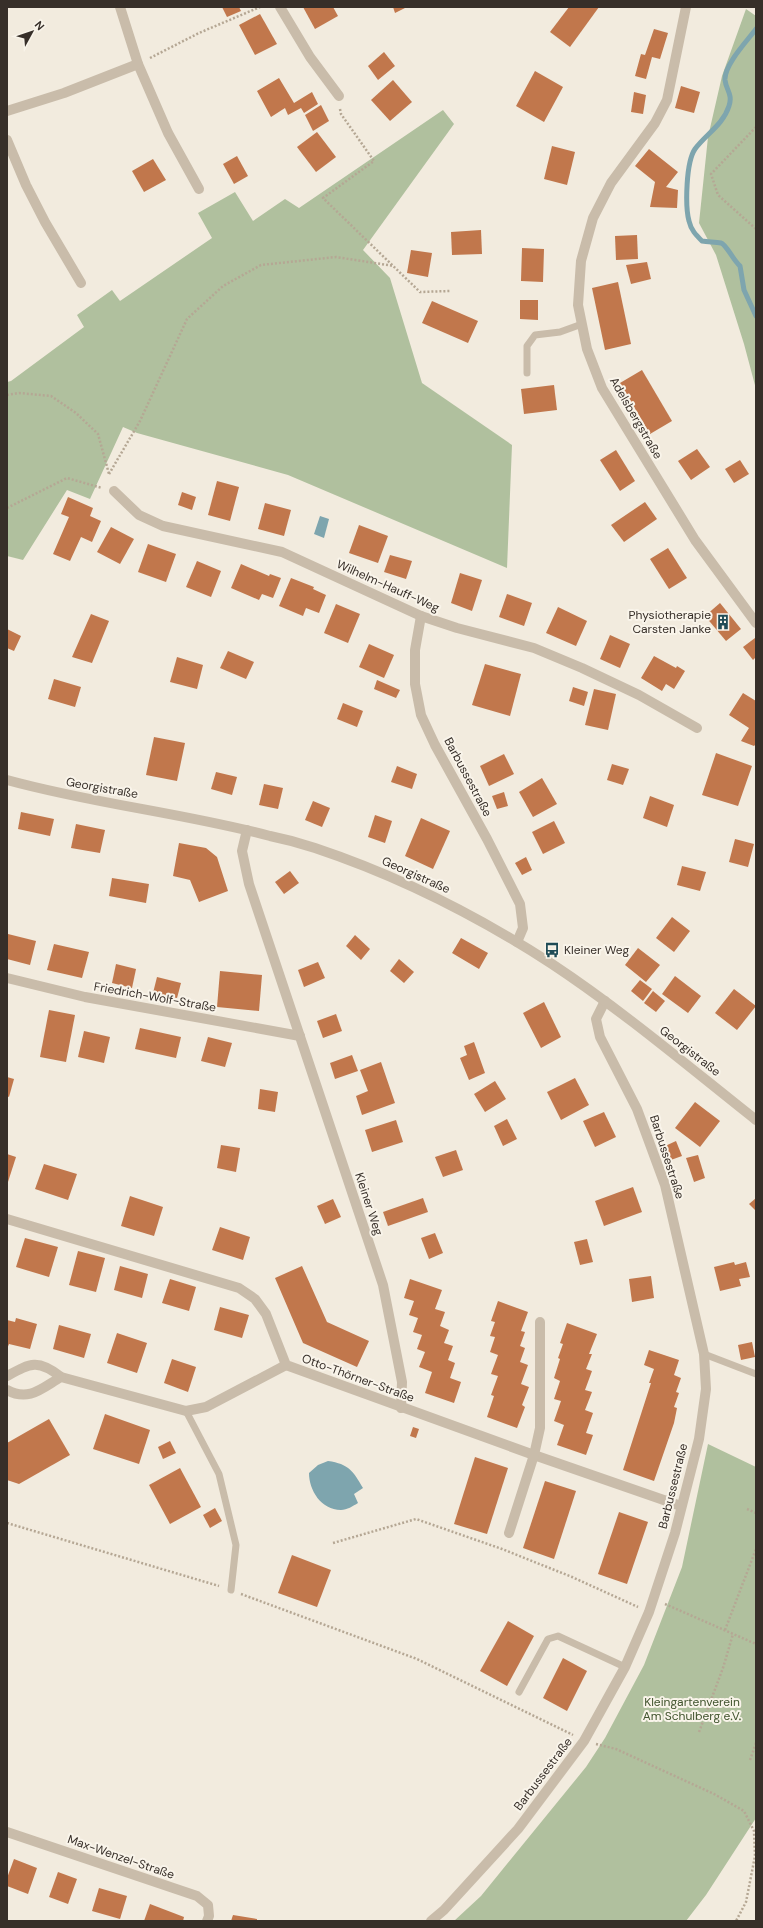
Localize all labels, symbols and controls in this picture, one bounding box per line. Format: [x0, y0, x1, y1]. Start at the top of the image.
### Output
north arrow [12, 12, 52, 52]
text: N [32, 18, 48, 33]
street label: Adelsbergstraße [606, 374, 666, 462]
street label: Wilhelm-Hauff-Weg [334, 556, 442, 616]
place label: Physiotherapie Carsten Janke [629, 607, 711, 637]
building icon: Physiotherapie Carsten Janke [714, 613, 732, 631]
street label: Barbussestraße [440, 735, 496, 820]
street label: Georgistraße [65, 774, 139, 802]
street label: Georgistraße [379, 853, 453, 897]
bus stop icon: Kleiner Weg [543, 941, 561, 959]
place label: Kleiner Weg [564, 942, 630, 958]
street label: Friedrich-Wolf-Straße [93, 978, 218, 1016]
street label: Georgistraße [656, 1022, 724, 1080]
street label: Barbussestraße [646, 1113, 688, 1201]
street label: Kleiner Weg [351, 1171, 387, 1238]
street label: Otto-Thörner-Straße [300, 1350, 417, 1406]
street label: Barbussestraße [655, 1441, 691, 1530]
park label: Kleingartenverein Am Schulberg e.V. [643, 1694, 741, 1724]
street label: Barbussestraße [510, 1734, 576, 1814]
street label: Max-Wenzel-Straße [65, 1831, 177, 1883]

